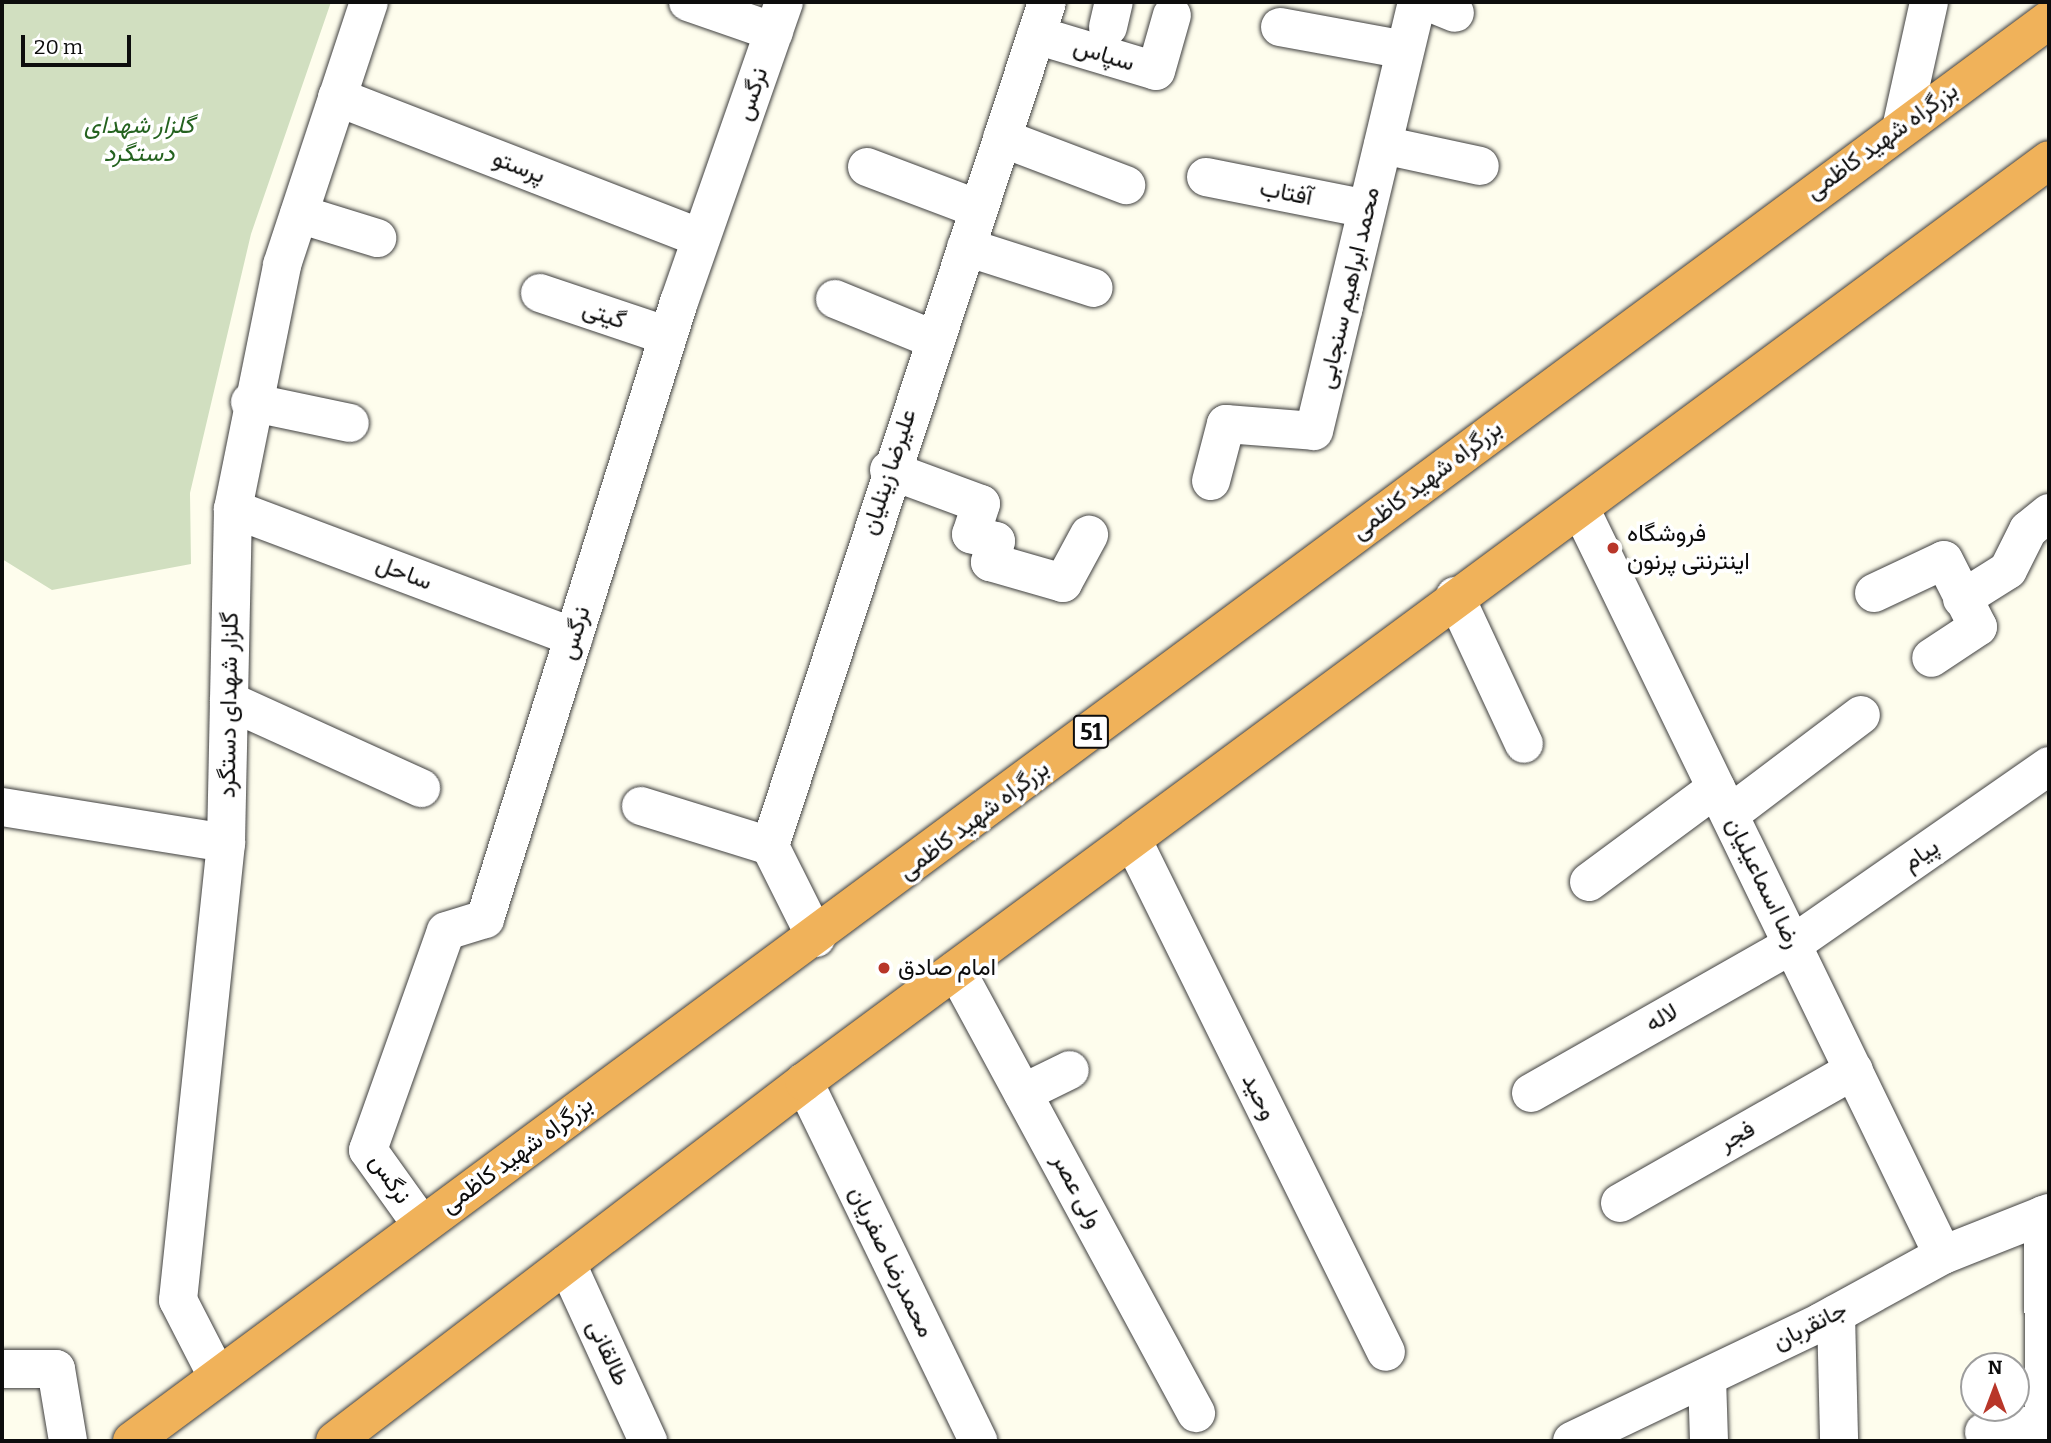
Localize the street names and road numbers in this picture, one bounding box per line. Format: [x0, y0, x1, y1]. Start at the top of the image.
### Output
street label: سپاس [1070, 32, 1138, 78]
street label: نرگس [730, 64, 774, 124]
street label: بزرگراه شهید کاظمی [1800, 76, 1964, 206]
street label: پرستو [489, 144, 549, 190]
street label: آفتاب [1257, 174, 1315, 212]
street label: محمد ابراهیم سنجابی [1312, 184, 1386, 392]
street label: گیتی [579, 294, 629, 336]
street label: علیرضا زینلیان [855, 405, 923, 539]
street label: بزرگراه شهید کاظمی [1346, 414, 1508, 546]
street label: ساحل [372, 549, 436, 597]
street label: نرگس [553, 603, 597, 663]
street label: گلزار شهدای دستگرد [213, 612, 245, 798]
road number: 51 [1072, 712, 1110, 752]
street label: بزرگراه شهید کاظمی [893, 754, 1055, 886]
street label: رضا اسماعیلیان [1719, 813, 1807, 953]
street label: پیام [1897, 832, 1945, 878]
street label: لاله [1641, 997, 1683, 1039]
street label: وحید [1235, 1069, 1283, 1125]
street label: بزرگراه شهید کاظمی [435, 1090, 599, 1220]
street label: فجر [1714, 1115, 1760, 1157]
street label: نرگس [363, 1148, 417, 1210]
street label: ولی عصر [1045, 1149, 1109, 1233]
street label: محمدرضا صفریان [842, 1182, 940, 1342]
street label: جانقربان [1768, 1295, 1852, 1357]
street label: طالقانی [580, 1315, 636, 1391]

